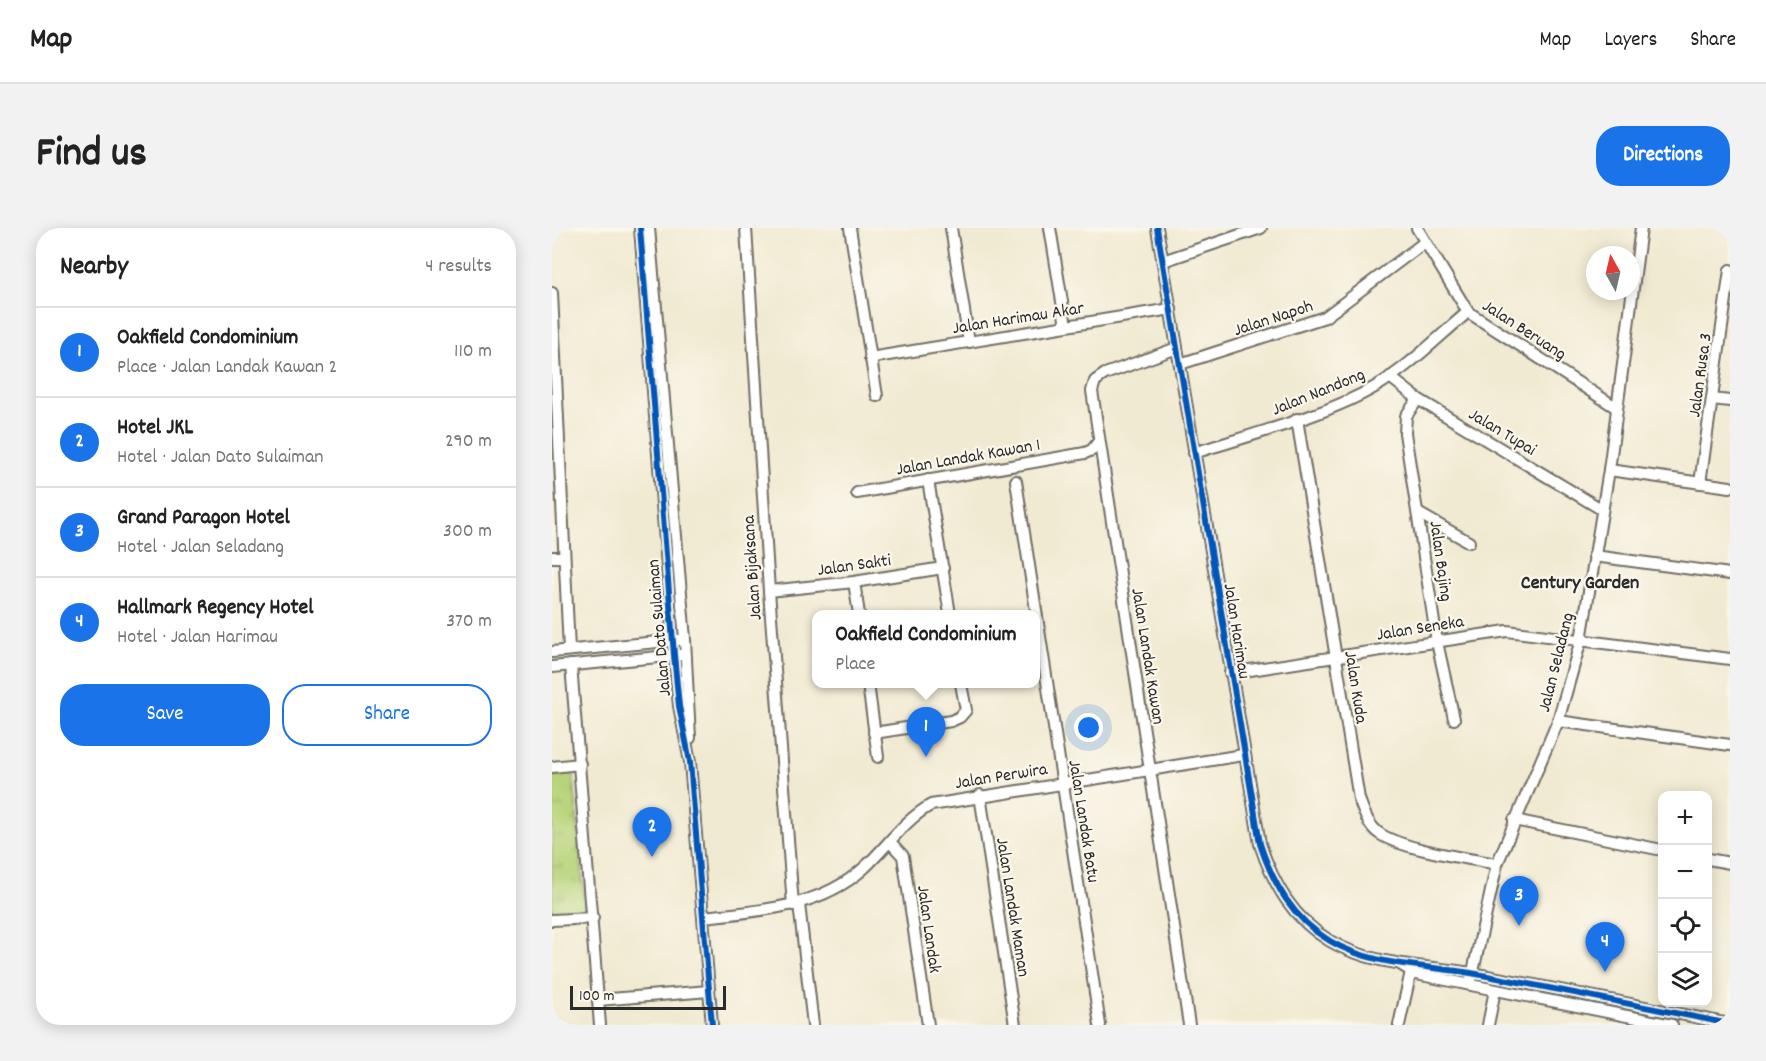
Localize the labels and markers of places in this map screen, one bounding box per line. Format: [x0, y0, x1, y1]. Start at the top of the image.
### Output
pin: 1 [906, 708, 946, 757]
pin: 2 [632, 808, 672, 857]
pin: 3 [1500, 876, 1538, 926]
pin: 4 [1586, 922, 1624, 972]

